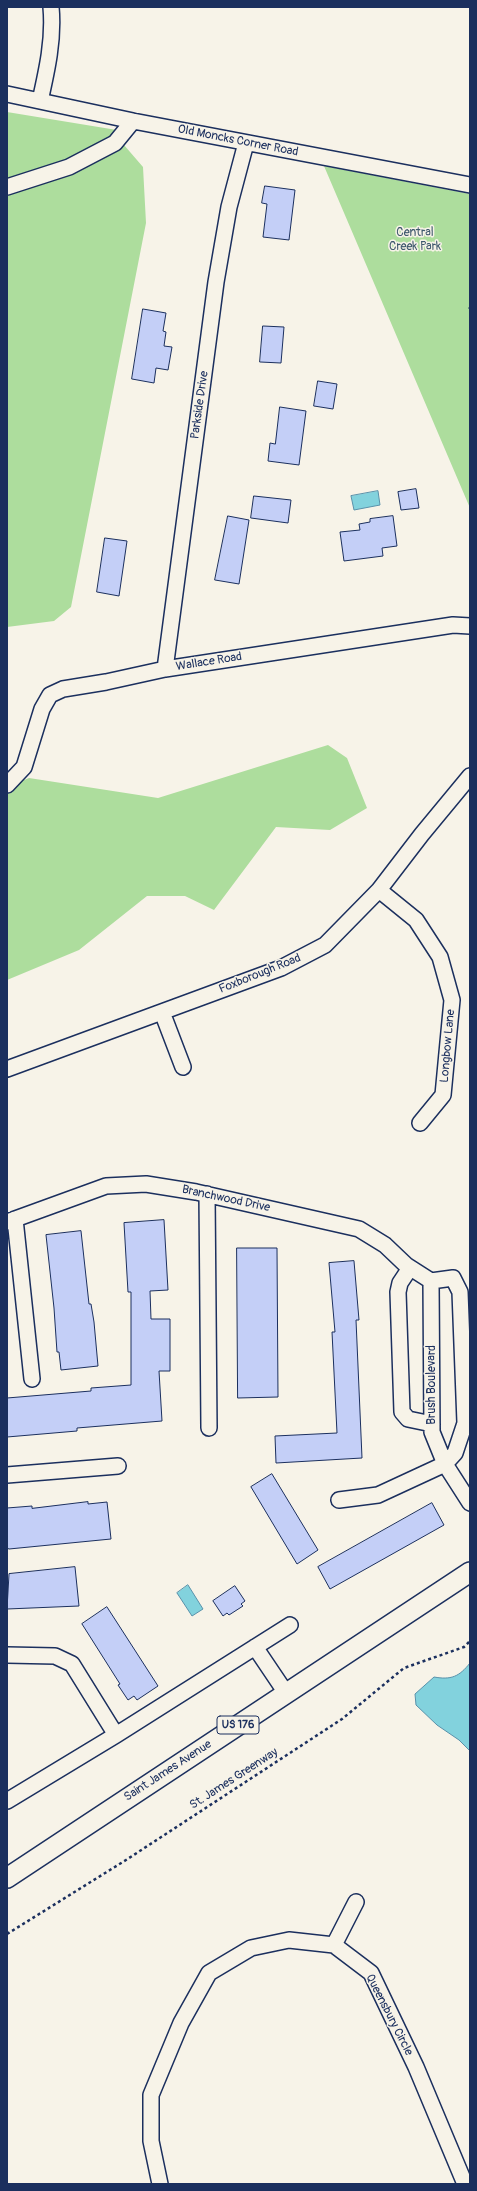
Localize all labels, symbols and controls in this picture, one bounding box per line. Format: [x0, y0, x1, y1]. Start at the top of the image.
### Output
street label: Old Moncks Corner Road [177, 122, 299, 160]
park label: Central Creek Park [389, 226, 441, 254]
street label: Parkside Drive [188, 370, 212, 440]
street label: Wallace Road [175, 650, 243, 674]
street label: Foxborough Road [217, 951, 303, 997]
street label: Longbow Lane [438, 1009, 458, 1083]
street label: Branchwood Drive [181, 1183, 271, 1215]
street label: Brush Boulevard [425, 1345, 439, 1425]
road number: US 176 [217, 1716, 259, 1734]
street label: Saint James Avenue [122, 1737, 214, 1805]
street label: St. James Greenway [187, 1745, 281, 1813]
street label: Queensbury Circle [362, 1972, 416, 2058]

